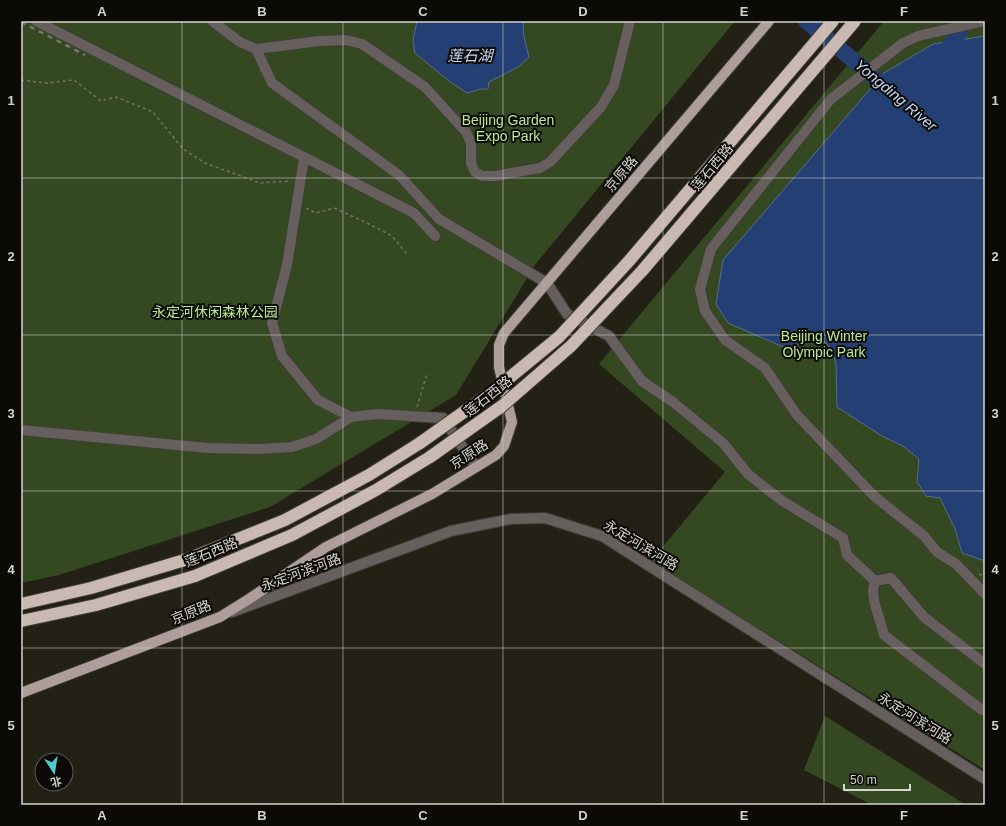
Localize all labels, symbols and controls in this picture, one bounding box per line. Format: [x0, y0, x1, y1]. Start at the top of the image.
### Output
text: A [97, 4, 107, 19]
text: B [257, 4, 267, 19]
text: C [418, 4, 428, 19]
text: D [578, 4, 588, 19]
text: E [740, 4, 749, 19]
text: F [900, 4, 908, 19]
water label: 莲石湖 [447, 47, 494, 64]
water label: Yongding River [852, 56, 941, 135]
text: 1 [7, 93, 15, 108]
text: 1 [991, 93, 999, 108]
park label: Beijing Garden Expo Park [462, 112, 554, 144]
street label: 莲石西路 [688, 140, 736, 194]
street label: 京原路 [601, 153, 641, 195]
text: 2 [7, 249, 15, 264]
text: 2 [991, 249, 999, 264]
park label: 永定河休闲森林公园 [152, 304, 278, 320]
park label: Beijing Winter Olympic Park [781, 328, 868, 360]
street label: 莲石西路 [461, 372, 515, 420]
text: 3 [7, 406, 15, 421]
text: 3 [991, 406, 999, 421]
street label: 京原路 [447, 436, 491, 472]
street label: 永定河滨河路 [601, 517, 681, 573]
street label: 莲石西路 [182, 534, 240, 570]
street label: 永定河滨河路 [259, 550, 343, 594]
text: 4 [7, 562, 15, 577]
text: 4 [991, 562, 999, 577]
street label: 京原路 [169, 597, 213, 627]
street label: 永定河滨河路 [875, 689, 955, 747]
text: 5 [7, 718, 15, 733]
text: 5 [991, 718, 999, 733]
north arrow [34, 752, 74, 792]
scale bar [844, 766, 910, 792]
text: 50 m [850, 773, 877, 787]
text: 北 [49, 775, 63, 789]
text: A [97, 808, 107, 823]
text: B [257, 808, 267, 823]
text: C [418, 808, 428, 823]
text: D [578, 808, 588, 823]
text: E [740, 808, 749, 823]
text: F [900, 808, 908, 823]

